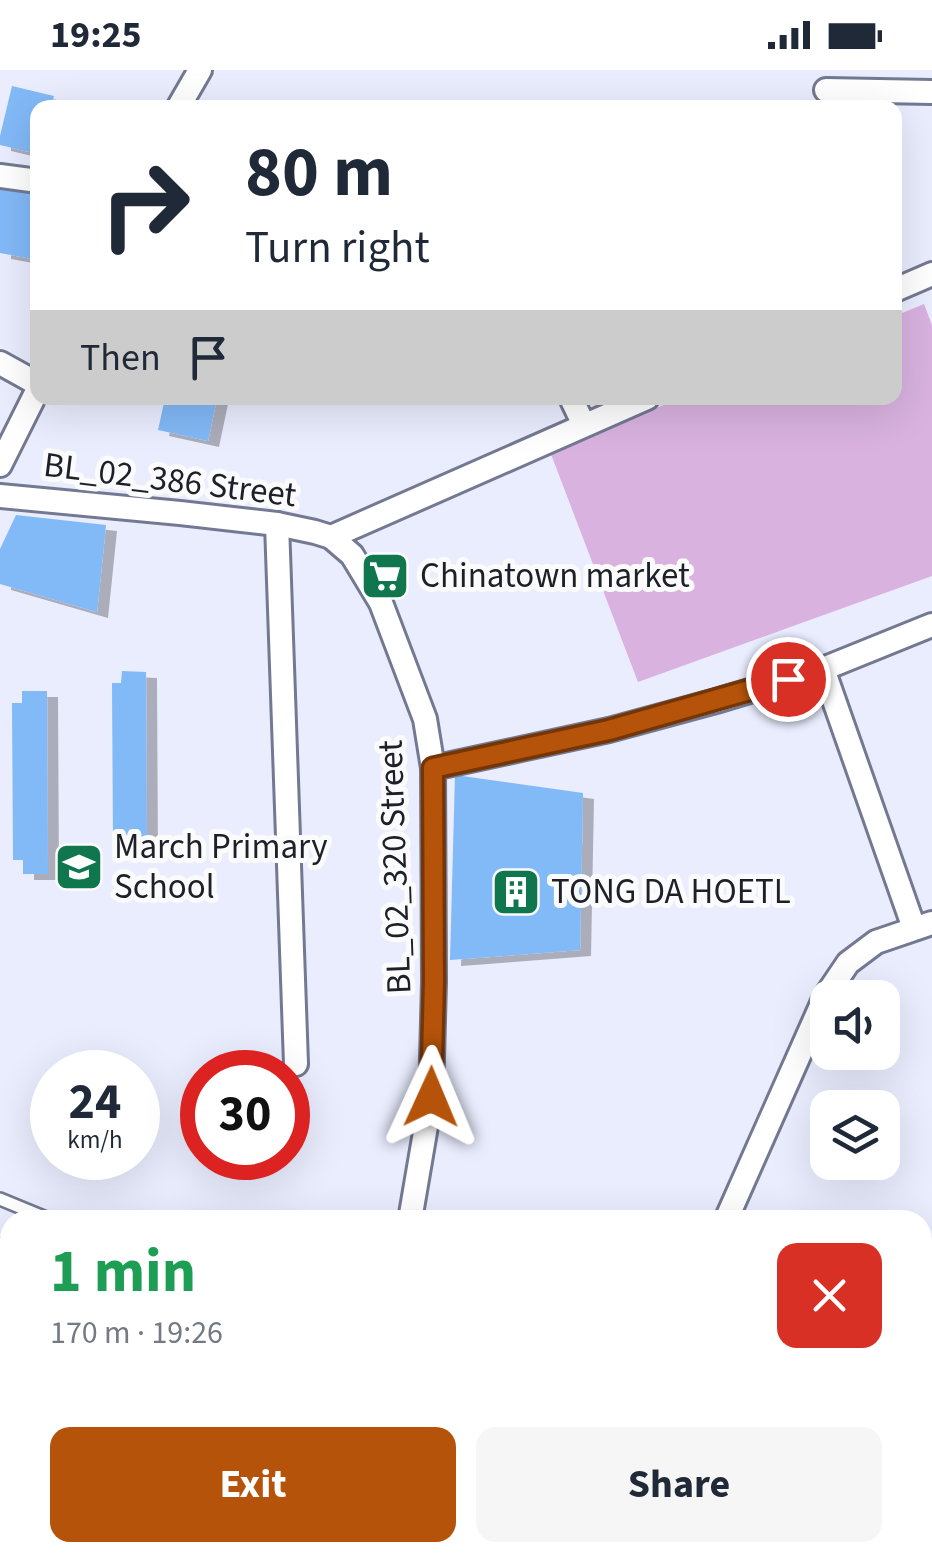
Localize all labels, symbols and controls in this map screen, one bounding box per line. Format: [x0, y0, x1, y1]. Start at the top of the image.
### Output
text: 19:25 [50, 8, 142, 62]
text: 80 m [245, 123, 393, 223]
icon: right [80, 140, 210, 270]
text: Turn right [245, 216, 430, 280]
icon: arrive [181, 330, 236, 385]
text: Then [80, 331, 161, 385]
street label: BL_02_386 Street [41, 440, 299, 520]
supermarket icon: Chinatown market [359, 550, 411, 602]
place label: Chinatown market [420, 551, 690, 601]
pin [746, 637, 831, 722]
icon: arrive [761, 652, 816, 707]
street label: BL_02_320 Street [366, 739, 424, 995]
place label: March Primary School [114, 822, 327, 912]
school or university icon: March Primary School [53, 841, 105, 893]
building icon: TONG DA HOETL [490, 866, 542, 918]
place label: TONG DA HOETL [551, 867, 791, 917]
map controls [810, 980, 900, 1180]
button: sound [810, 980, 900, 1070]
position arrow [379, 1045, 483, 1149]
speed limit sign: 30 [180, 1050, 310, 1180]
text: 24 [69, 1067, 121, 1138]
button: layers [810, 1090, 900, 1180]
text: km/h [67, 1122, 123, 1158]
text: 1 min [50, 1230, 196, 1315]
button: close [777, 1243, 882, 1348]
text: 170 m · 19:26 [50, 1310, 223, 1356]
button: Exit [50, 1427, 456, 1542]
button: Share [476, 1427, 882, 1542]

